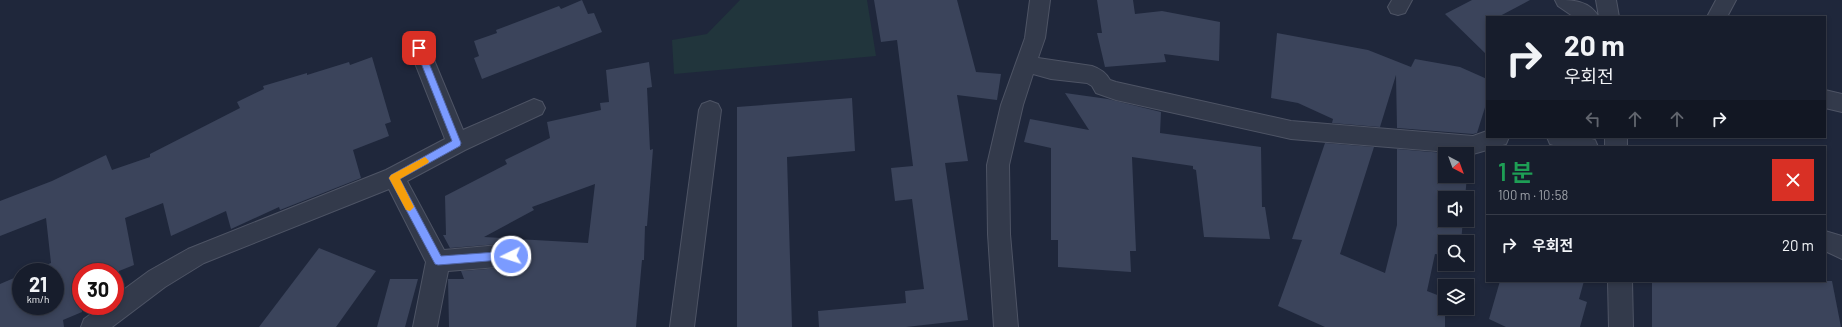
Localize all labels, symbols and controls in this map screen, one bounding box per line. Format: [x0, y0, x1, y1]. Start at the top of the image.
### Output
text: 20 m [1564, 28, 1625, 62]
pin [402, 31, 436, 65]
icon: right [1498, 32, 1550, 84]
icon: arrive [408, 37, 430, 59]
text: 우회전 [1564, 65, 1614, 87]
icon: left [1582, 108, 1604, 130]
icon: ahead [1624, 108, 1646, 130]
icon: ahead [1666, 108, 1688, 130]
icon: right [1708, 108, 1730, 130]
north arrow [1438, 147, 1474, 183]
map controls [1438, 147, 1474, 315]
text: 1 분 [1498, 157, 1533, 186]
button: close [1772, 159, 1814, 201]
text: 100 m · 10:58 [1498, 187, 1568, 203]
button: sound [1438, 191, 1474, 227]
icon: right [1498, 234, 1520, 256]
position arrow [490, 235, 532, 277]
button: search [1438, 235, 1474, 271]
text: 우회전 [1532, 236, 1573, 254]
text: 20 m [1782, 236, 1814, 254]
speed limit sign: 30 [72, 263, 124, 315]
text: 21 [29, 272, 47, 296]
button: layers [1438, 279, 1474, 315]
text: km/h [27, 293, 49, 305]

